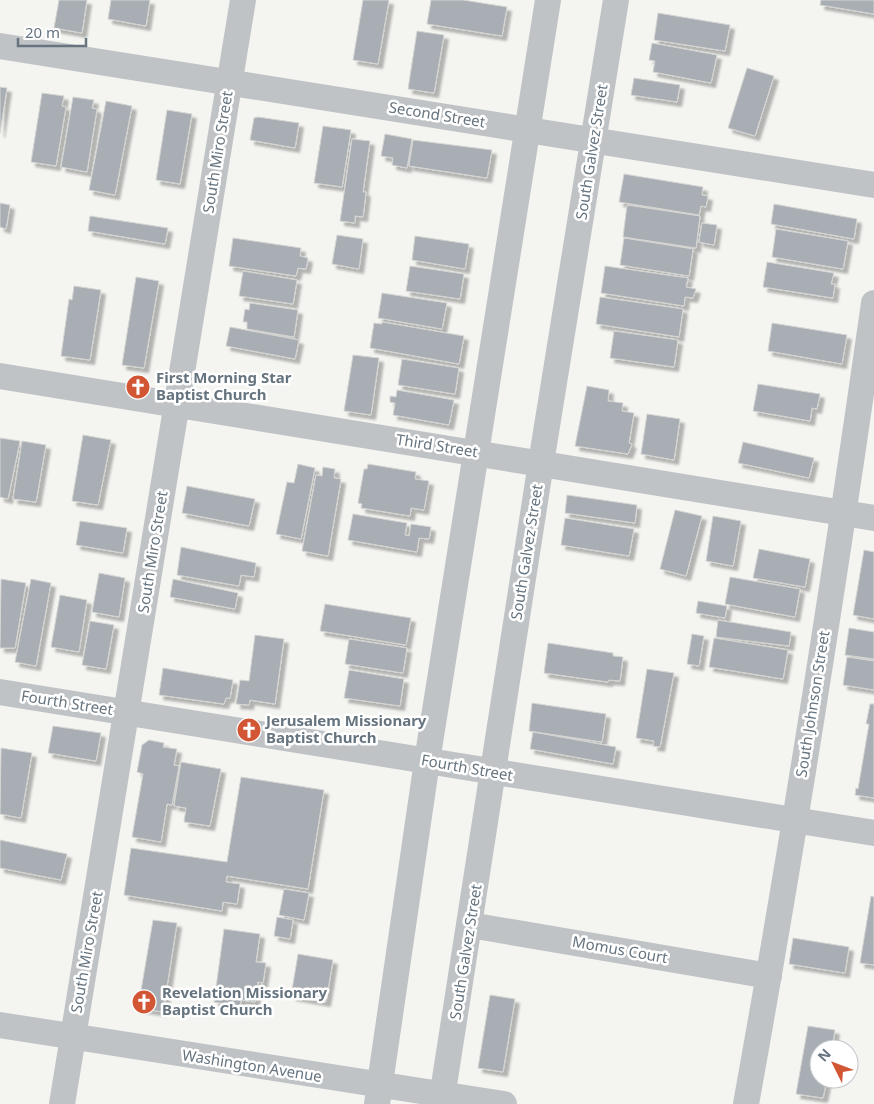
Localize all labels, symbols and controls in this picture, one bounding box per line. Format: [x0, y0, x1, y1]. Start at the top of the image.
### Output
scale bar [18, 15, 85, 47]
text: 20 m [25, 22, 60, 42]
street label: South Galvez Street [570, 82, 612, 221]
street label: South Miro Street [197, 89, 237, 214]
street label: Second Street [388, 97, 487, 132]
place label: First Morning Star Baptist Church [156, 367, 292, 404]
church icon: First Morning Star Baptist Church [125, 374, 151, 400]
street label: Third Street [395, 429, 480, 461]
street label: South Galvez Street [505, 482, 547, 621]
street label: South Miro Street [132, 489, 172, 614]
street label: South Johnson Street [791, 629, 834, 779]
street label: Fourth Street [20, 685, 115, 719]
place label: Jerusalem Missionary Baptist Church [264, 710, 427, 747]
church icon: Jerusalem Missionary Baptist Church [236, 717, 262, 743]
street label: Fourth Street [420, 749, 515, 785]
street label: South Galvez Street [444, 882, 486, 1021]
street label: South Miro Street [65, 889, 107, 1014]
street label: Momus Court [571, 931, 670, 967]
place label: Revelation Missionary Baptist Church [162, 982, 327, 1019]
church icon: Revelation Missionary Baptist Church [131, 989, 157, 1015]
north arrow [809, 1039, 859, 1089]
street label: Washington Avenue [181, 1044, 323, 1086]
text: N [813, 1044, 835, 1066]

